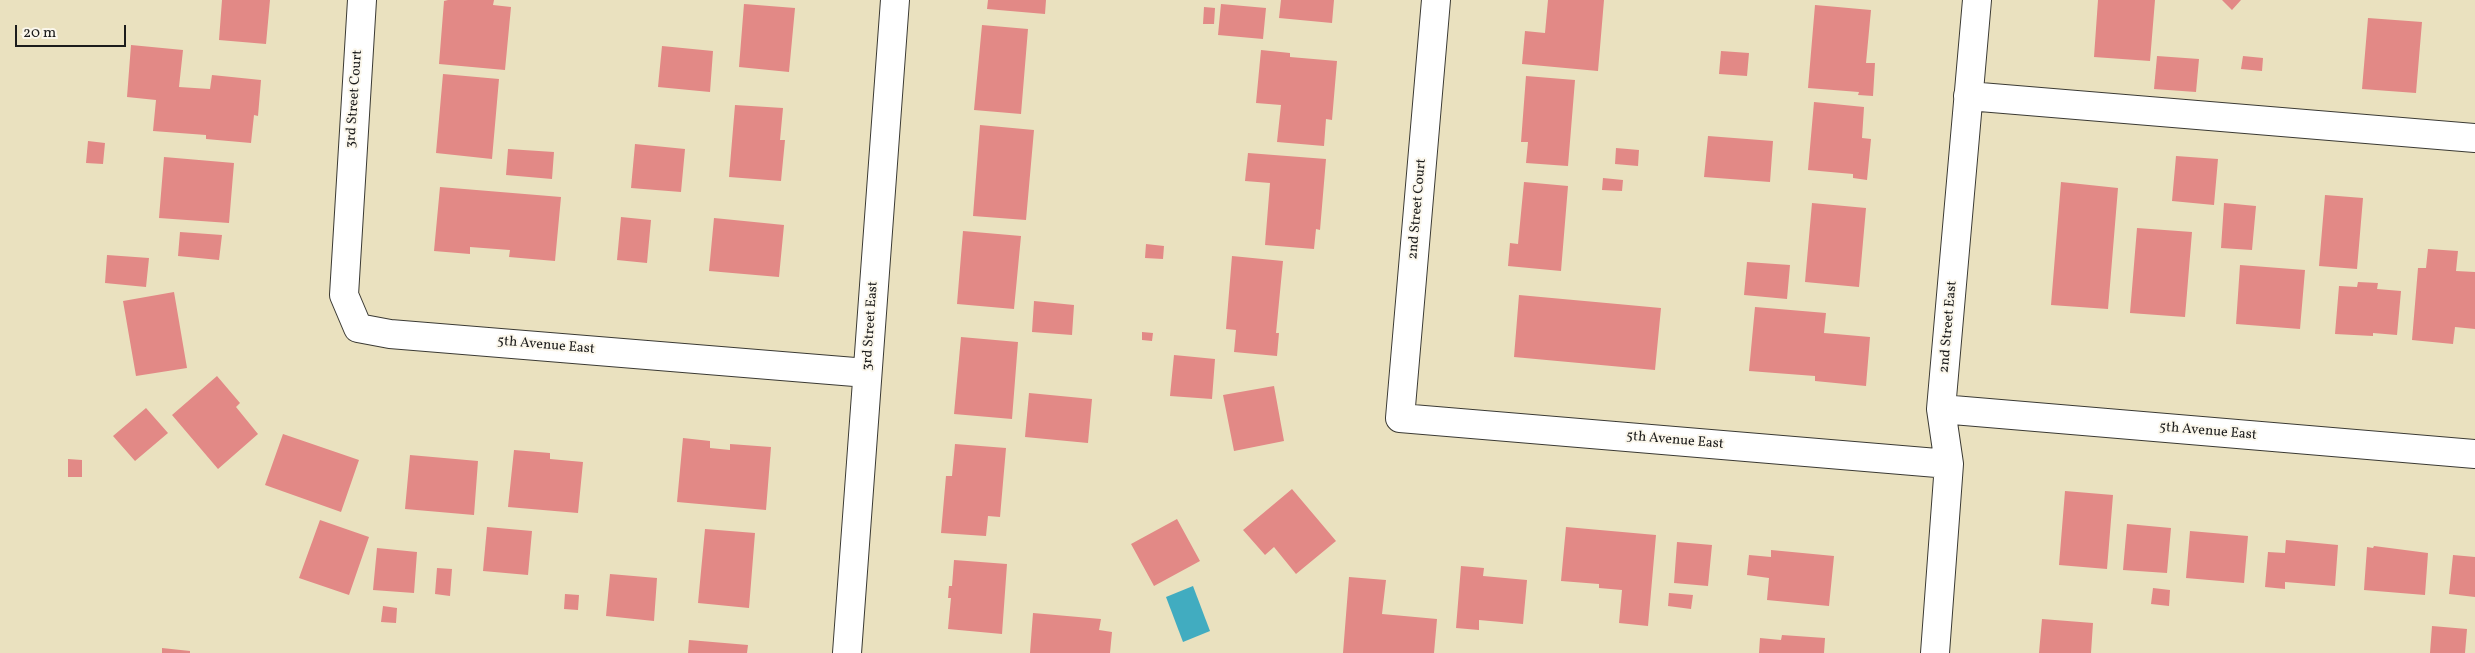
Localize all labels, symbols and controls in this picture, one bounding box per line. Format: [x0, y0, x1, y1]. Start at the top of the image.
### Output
scale bar [18, 15, 129, 47]
text: 20 m [23, 23, 56, 44]
street label: 3rd Street Court [343, 49, 367, 149]
street label: 2nd Street Court [1405, 158, 1431, 260]
street label: 2nd Street East [1937, 280, 1961, 374]
street label: 3rd Street East [859, 281, 883, 371]
street label: 5th Avenue East [497, 333, 595, 359]
street label: 5th Avenue East [2159, 419, 2257, 445]
street label: 5th Avenue East [1626, 428, 1724, 454]

